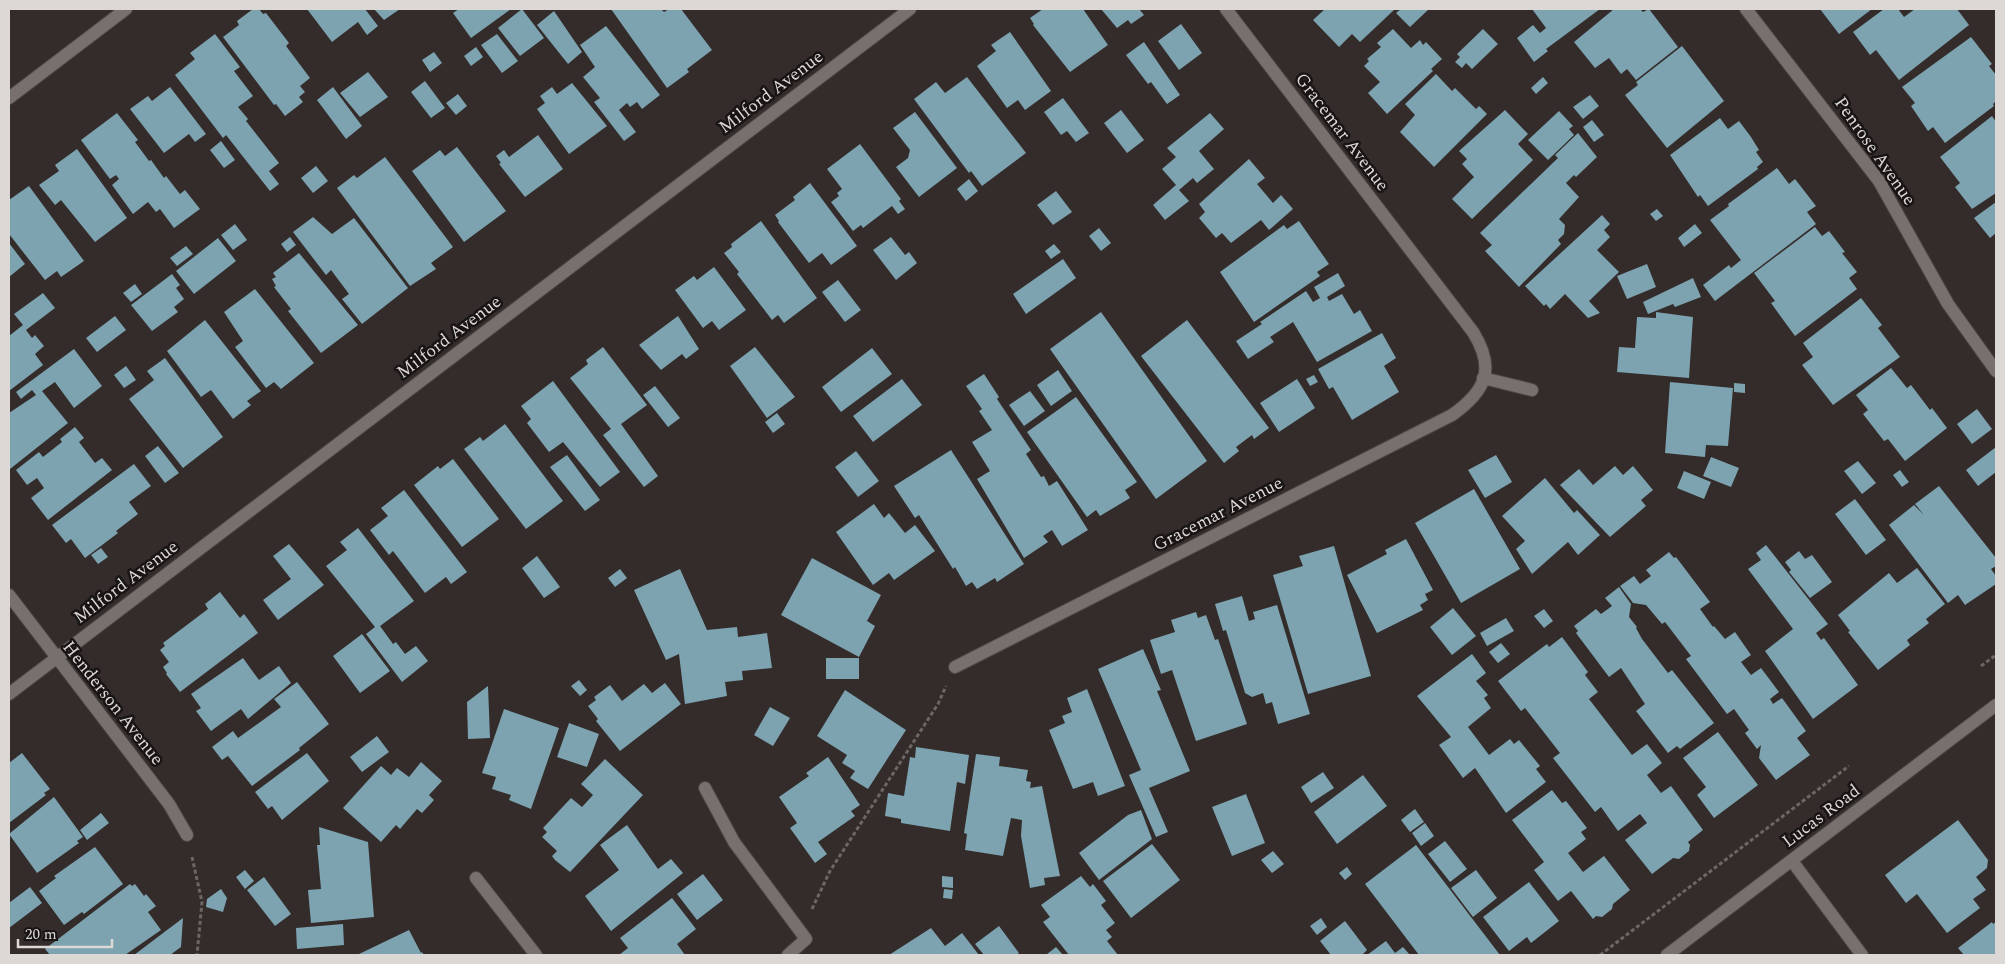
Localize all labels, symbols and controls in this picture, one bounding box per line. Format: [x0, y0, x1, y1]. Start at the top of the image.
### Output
street label: Milford Avenue [713, 44, 829, 140]
street label: Gracemar Avenue [1288, 67, 1396, 197]
street label: Penrose Avenue [1827, 91, 1923, 211]
street label: Milford Avenue [391, 289, 507, 385]
street label: Gracemar Avenue [1148, 470, 1288, 558]
street label: Milford Avenue [68, 534, 184, 630]
street label: Henderson Avenue [56, 635, 170, 771]
street label: Lucas Road [1776, 778, 1866, 854]
scale bar [18, 916, 111, 948]
text: 20 m [25, 923, 57, 946]

